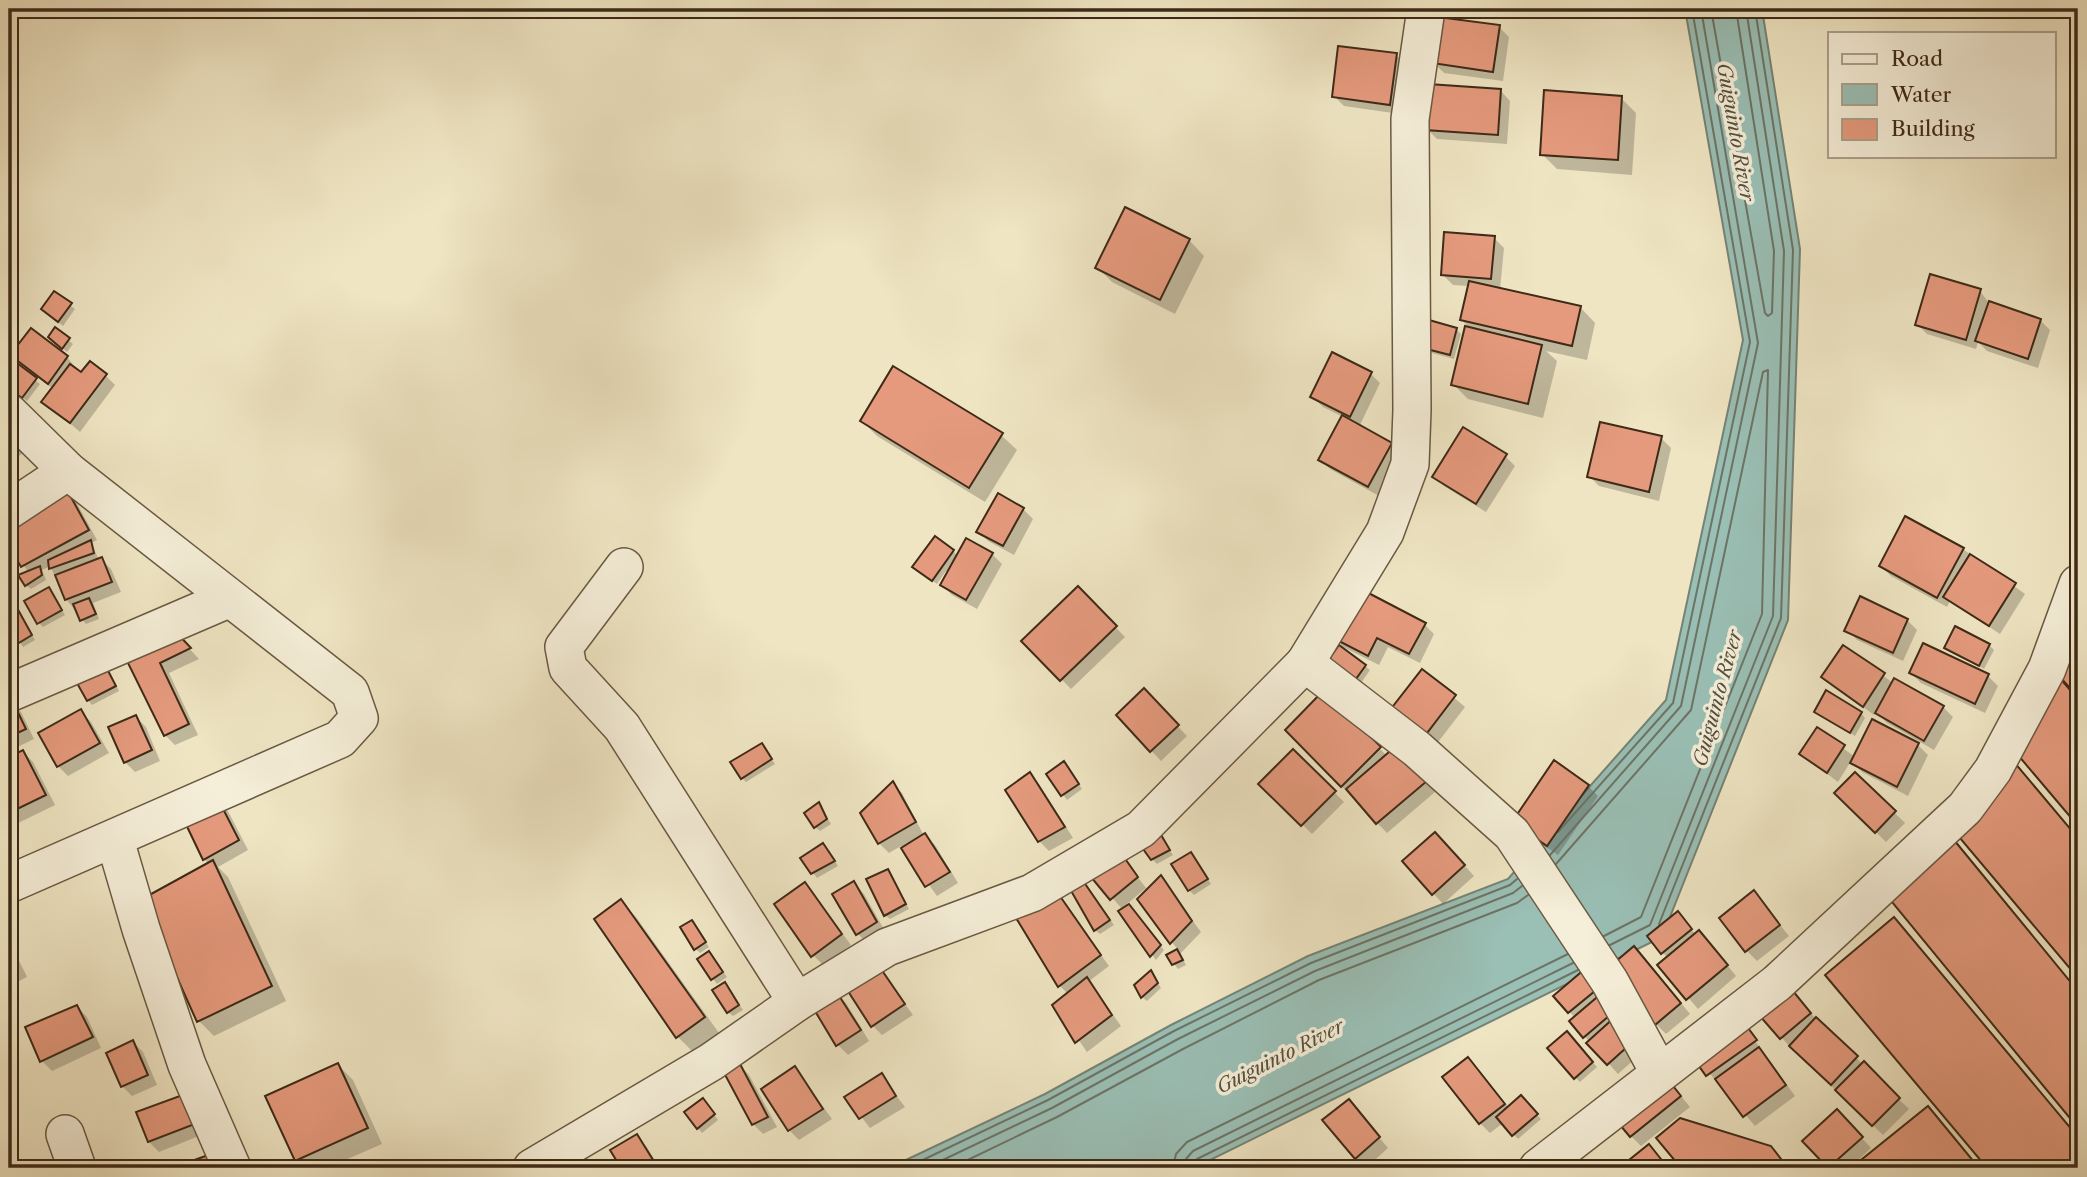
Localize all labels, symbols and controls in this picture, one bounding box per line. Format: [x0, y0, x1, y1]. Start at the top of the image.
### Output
legend [1828, 32, 2056, 158]
text: Road [1891, 46, 1943, 71]
water label: Guiguinto River [1712, 61, 1759, 204]
text: Water [1890, 82, 1951, 107]
text: Building [1891, 116, 1976, 141]
water label: Guiguinto River [1688, 626, 1747, 769]
water label: Guiguinto River [1213, 1014, 1349, 1098]

